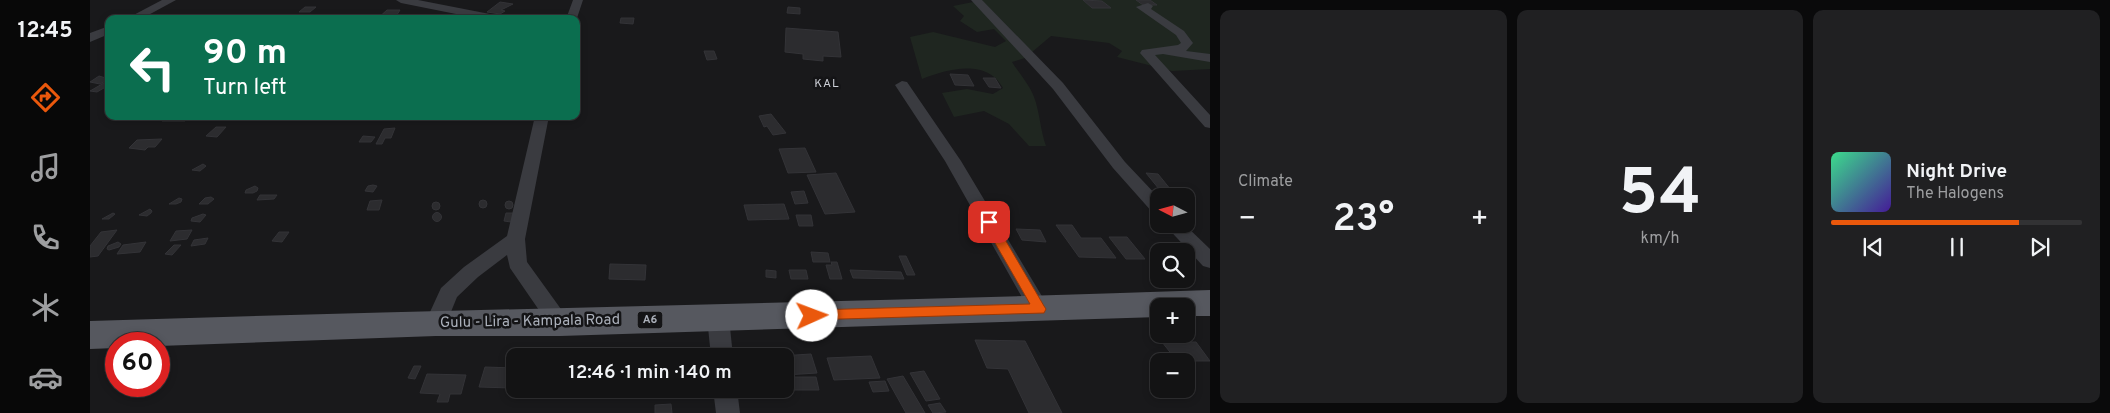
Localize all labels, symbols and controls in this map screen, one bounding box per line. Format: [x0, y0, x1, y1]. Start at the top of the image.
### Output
text: 12:45 [17, 18, 73, 45]
text: 90 m [203, 32, 287, 76]
icon: left [120, 35, 185, 100]
text: Turn left [203, 75, 286, 102]
district label: KAL [814, 76, 840, 92]
icon: directions [28, 80, 63, 115]
icon: music [28, 150, 63, 185]
text: 54 [1619, 155, 1701, 237]
text: Night Drive [1906, 160, 2007, 184]
text: Climate [1238, 172, 1293, 192]
text: The Halogens [1906, 184, 2004, 204]
north arrow [1150, 188, 1195, 232]
map controls [1150, 188, 1195, 398]
text: 23° [1332, 196, 1394, 245]
pin [968, 201, 1010, 243]
text: − [1238, 202, 1256, 238]
text: + [1471, 202, 1489, 238]
icon: arrive [975, 208, 1003, 236]
icon: phone [28, 220, 63, 255]
text: km/h [1641, 229, 1679, 249]
icon: previous [1859, 233, 1887, 261]
icon: pause [1943, 233, 1971, 261]
icon: next [2026, 233, 2054, 261]
button: search [1150, 243, 1195, 288]
position arrow [785, 289, 837, 341]
icon: climate [28, 290, 63, 325]
button: + [1150, 298, 1195, 343]
street label: Gulu - Lira - Kampala Road [440, 311, 620, 333]
road number: A6 [638, 312, 662, 328]
speed limit sign: 60 [105, 332, 170, 397]
button: − [1150, 353, 1195, 398]
icon: car [28, 360, 63, 395]
text: 12:46 · 1 min · 140 m [568, 361, 732, 385]

